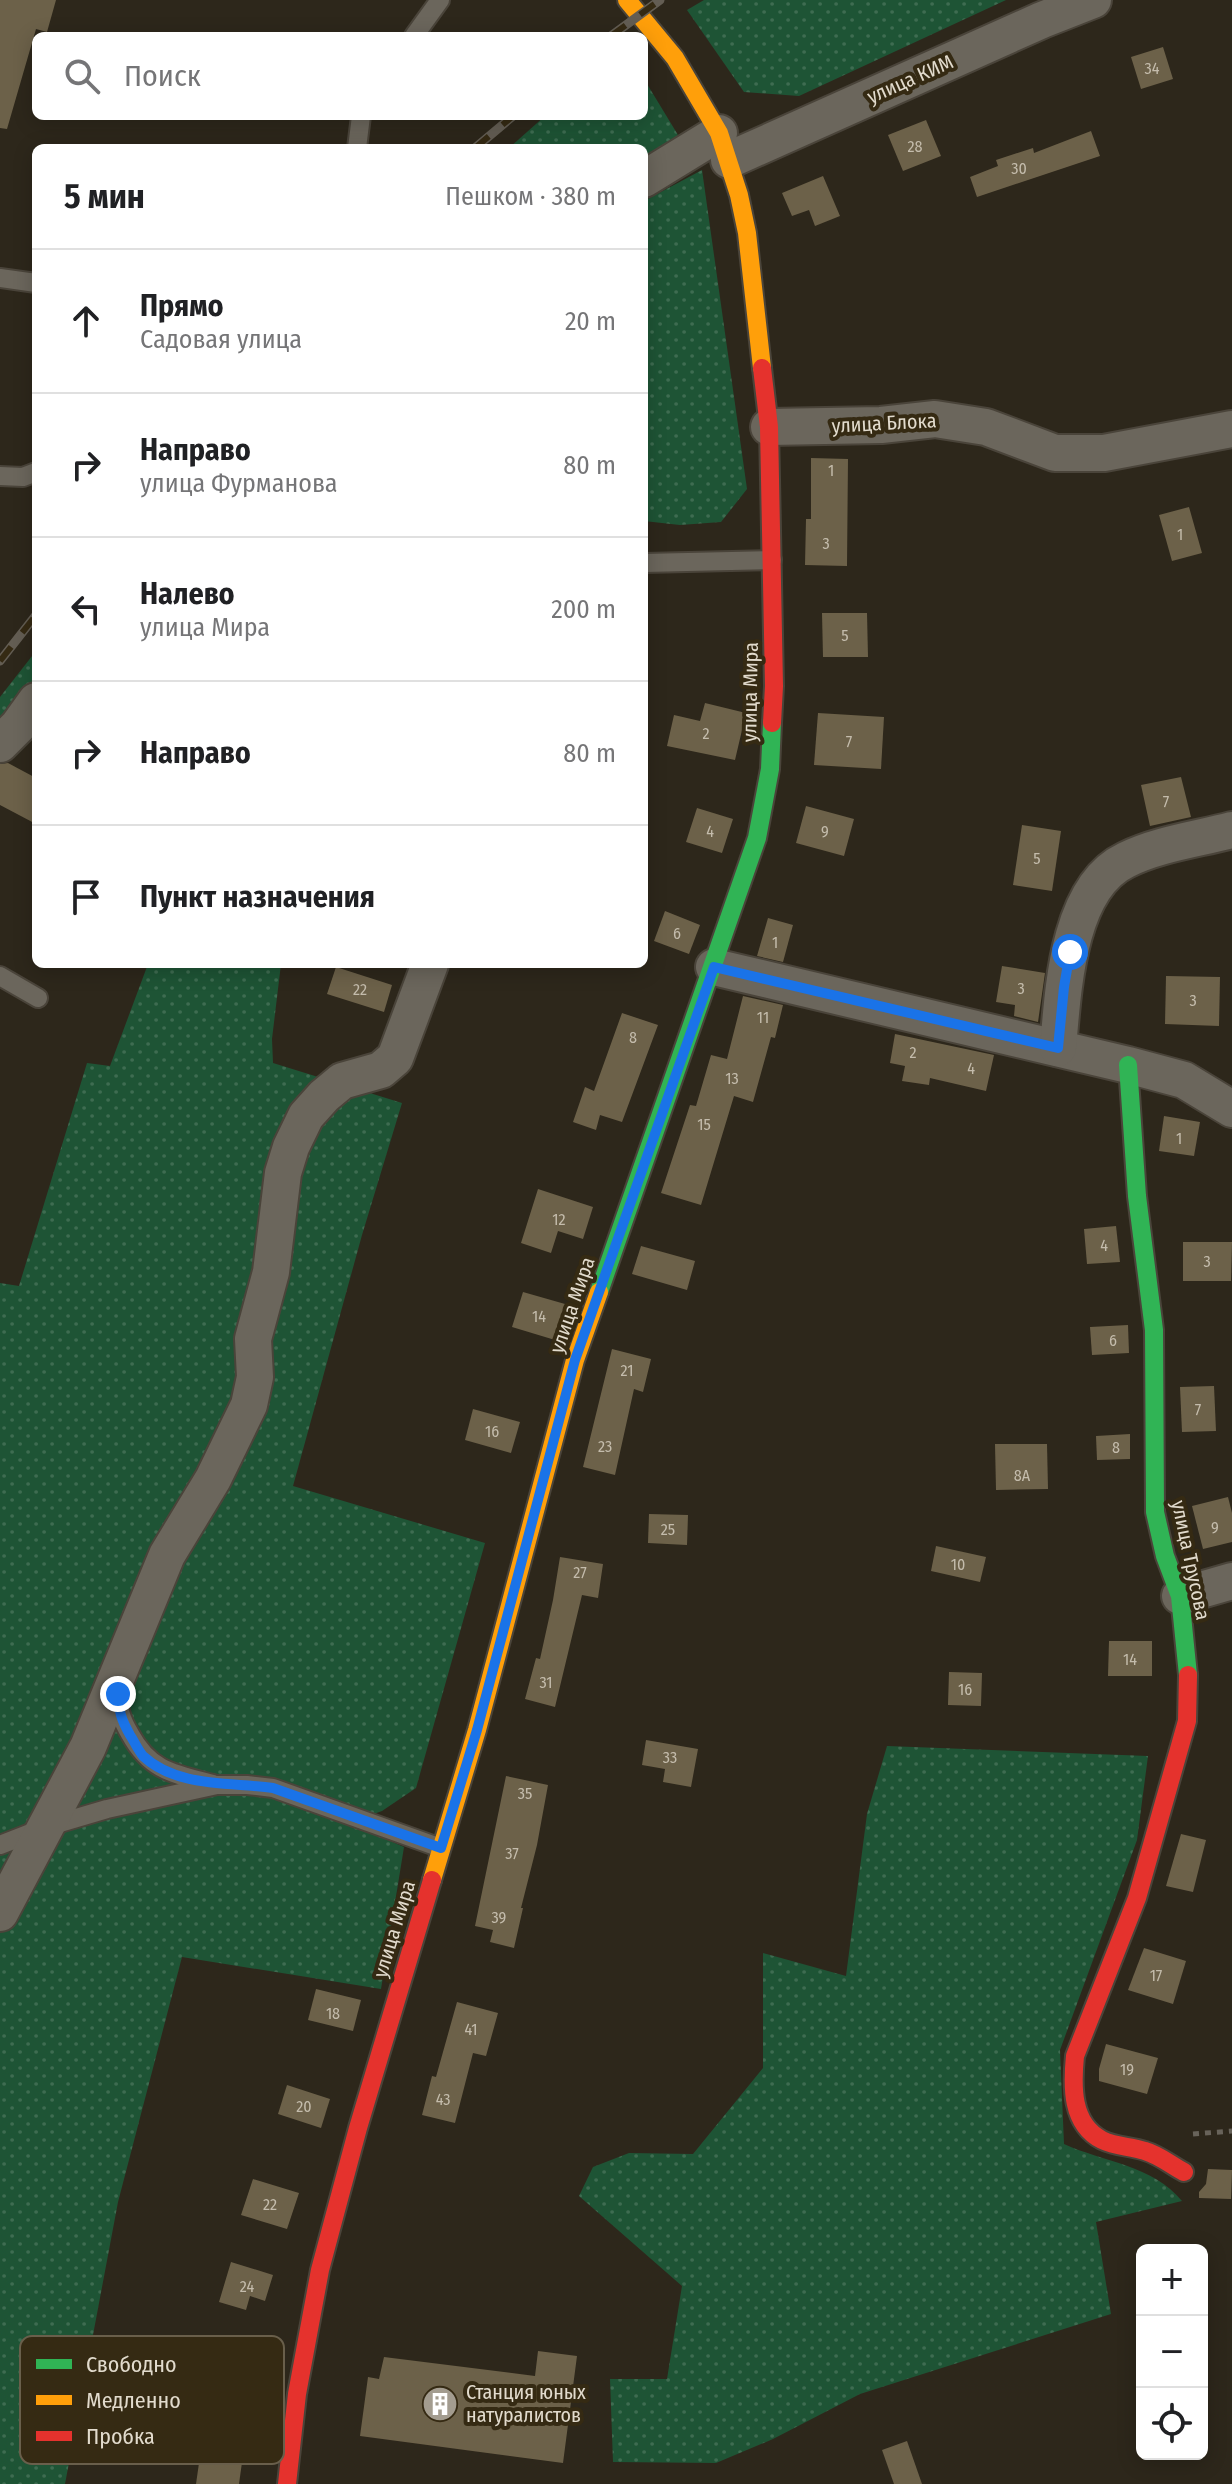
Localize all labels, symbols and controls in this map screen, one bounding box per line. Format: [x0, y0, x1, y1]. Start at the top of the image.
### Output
search box [32, 32, 648, 120]
street label: улица КИМ [863, 49, 957, 109]
icon: search [60, 54, 104, 98]
text: Поиск [124, 58, 201, 94]
house number: 34 [1145, 59, 1160, 78]
house number: 28 [907, 137, 923, 156]
house number: 30 [1011, 159, 1027, 178]
text: 5 мин [64, 176, 145, 217]
text: Пешком · 380 m [445, 181, 616, 212]
text: Прямо [140, 288, 224, 324]
icon: ahead [64, 299, 108, 343]
text: 20 m [565, 306, 616, 337]
text: Садовая улица [140, 324, 302, 355]
street label: улица Блока [831, 408, 937, 438]
text: Направо [140, 432, 251, 468]
icon: right [64, 443, 108, 487]
text: 80 m [563, 450, 616, 481]
house number: 1 [828, 461, 834, 480]
text: улица Фурманова [140, 468, 337, 499]
house number: 1 [1177, 525, 1183, 544]
house number: 3 [822, 534, 830, 553]
text: Налево [140, 576, 235, 612]
icon: left [64, 587, 108, 631]
text: 200 m [551, 594, 616, 625]
text: улица Мира [140, 612, 270, 643]
house number: 5 [841, 626, 849, 645]
street label: улица Мира [737, 642, 763, 742]
house number: 2 [702, 724, 710, 743]
icon: right [64, 731, 108, 775]
house number: 7 [846, 732, 853, 751]
text: Направо [140, 735, 251, 771]
text: 80 m [563, 738, 616, 769]
house number: 7 [1163, 792, 1170, 811]
house number: 4 [706, 822, 714, 841]
house number: 9 [821, 822, 829, 841]
house number: 5 [1033, 849, 1041, 868]
icon: arrive [64, 875, 108, 919]
text: Пункт назначения [140, 879, 375, 915]
house number: 6 [673, 924, 681, 943]
house number: 1 [772, 933, 778, 952]
route start [1052, 934, 1088, 970]
house number: 3 [1017, 979, 1025, 998]
house number: 22 [353, 980, 367, 999]
house number: 3 [1189, 991, 1197, 1010]
house number: 11 [757, 1008, 769, 1027]
house number: 8 [629, 1028, 637, 1047]
house number: 2 [909, 1043, 917, 1062]
house number: 4 [967, 1059, 975, 1078]
house number: 13 [725, 1069, 739, 1088]
house number: 15 [697, 1115, 711, 1134]
house number: 1 [1176, 1129, 1182, 1148]
house number: 12 [552, 1210, 566, 1229]
house number: 4 [1100, 1236, 1108, 1255]
house number: 3 [1203, 1252, 1211, 1271]
street label: улица Мира [544, 1254, 600, 1356]
house number: 14 [532, 1307, 546, 1326]
house number: 6 [1109, 1331, 1117, 1350]
house number: 21 [621, 1361, 633, 1380]
house number: 7 [1195, 1400, 1202, 1419]
house number: 16 [485, 1422, 499, 1441]
house number: 23 [598, 1437, 612, 1456]
house number: 8 [1112, 1438, 1120, 1457]
house number: 8А [1014, 1466, 1031, 1485]
street label: улица Трусова [1167, 1498, 1215, 1622]
house number: 9 [1211, 1518, 1219, 1537]
house number: 25 [661, 1520, 675, 1539]
house number: 10 [951, 1555, 965, 1574]
house number: 27 [573, 1563, 587, 1582]
house number: 14 [1123, 1650, 1137, 1669]
house number: 31 [539, 1673, 553, 1692]
route end [100, 1676, 136, 1712]
house number: 16 [958, 1680, 972, 1699]
house number: 33 [663, 1748, 677, 1767]
house number: 35 [518, 1784, 532, 1803]
house number: 37 [505, 1844, 519, 1863]
street label: улица Мира [368, 1878, 420, 1980]
house number: 39 [492, 1908, 507, 1927]
house number: 17 [1150, 1966, 1163, 1985]
house number: 18 [326, 2004, 340, 2023]
house number: 41 [464, 2020, 478, 2039]
house number: 19 [1120, 2060, 1134, 2079]
house number: 43 [436, 2090, 450, 2109]
house number: 20 [296, 2097, 312, 2116]
house number: 22 [263, 2195, 277, 2214]
map controls [1136, 2244, 1208, 2460]
button: + [1136, 2244, 1208, 2316]
house number: 24 [240, 2277, 254, 2296]
button: − [1136, 2316, 1208, 2388]
legend [20, 2336, 284, 2464]
text: Свободно [86, 2351, 177, 2378]
place label: Станция юных натуралистов [466, 2380, 586, 2427]
building icon: Станция юных натуралистов [421, 2385, 459, 2423]
text: Медленно [86, 2387, 181, 2414]
button: locate [1136, 2388, 1208, 2460]
text: Пробка [86, 2423, 155, 2450]

